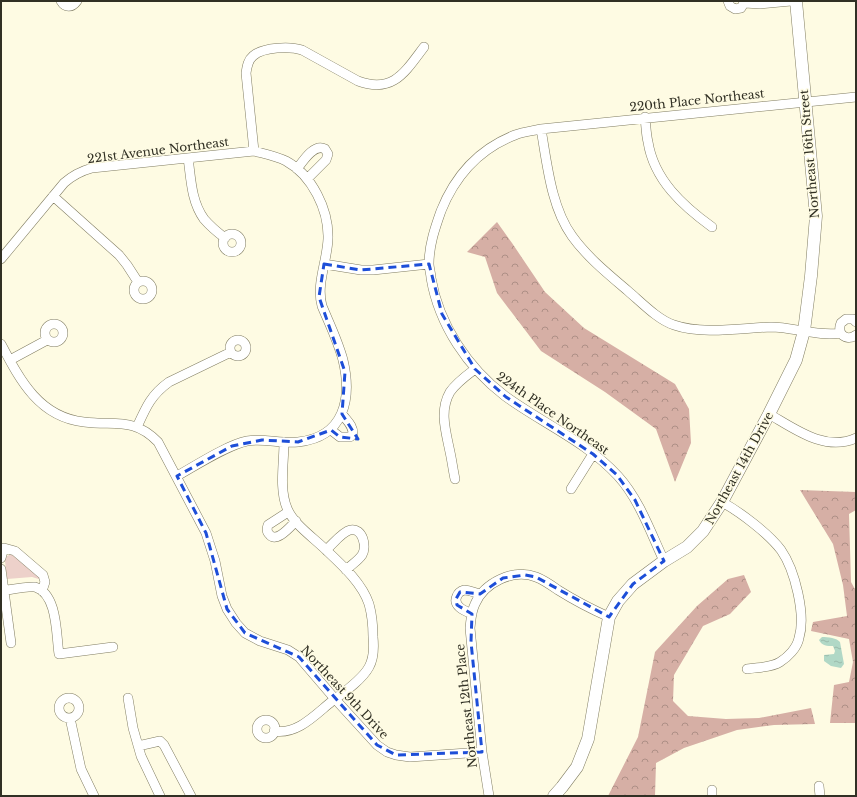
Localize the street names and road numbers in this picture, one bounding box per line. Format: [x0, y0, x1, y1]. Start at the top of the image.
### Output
street label: 220th Place Northeast [629, 85, 766, 115]
street label: Northeast 16th Street [796, 89, 822, 219]
street label: 221st Avenue Northeast [86, 134, 230, 166]
street label: 224th Place Northeast [494, 368, 613, 458]
street label: Northeast 14th Drive [702, 409, 776, 527]
street label: Northeast 9th Drive [298, 642, 392, 742]
street label: Northeast 12th Place [452, 643, 480, 769]

